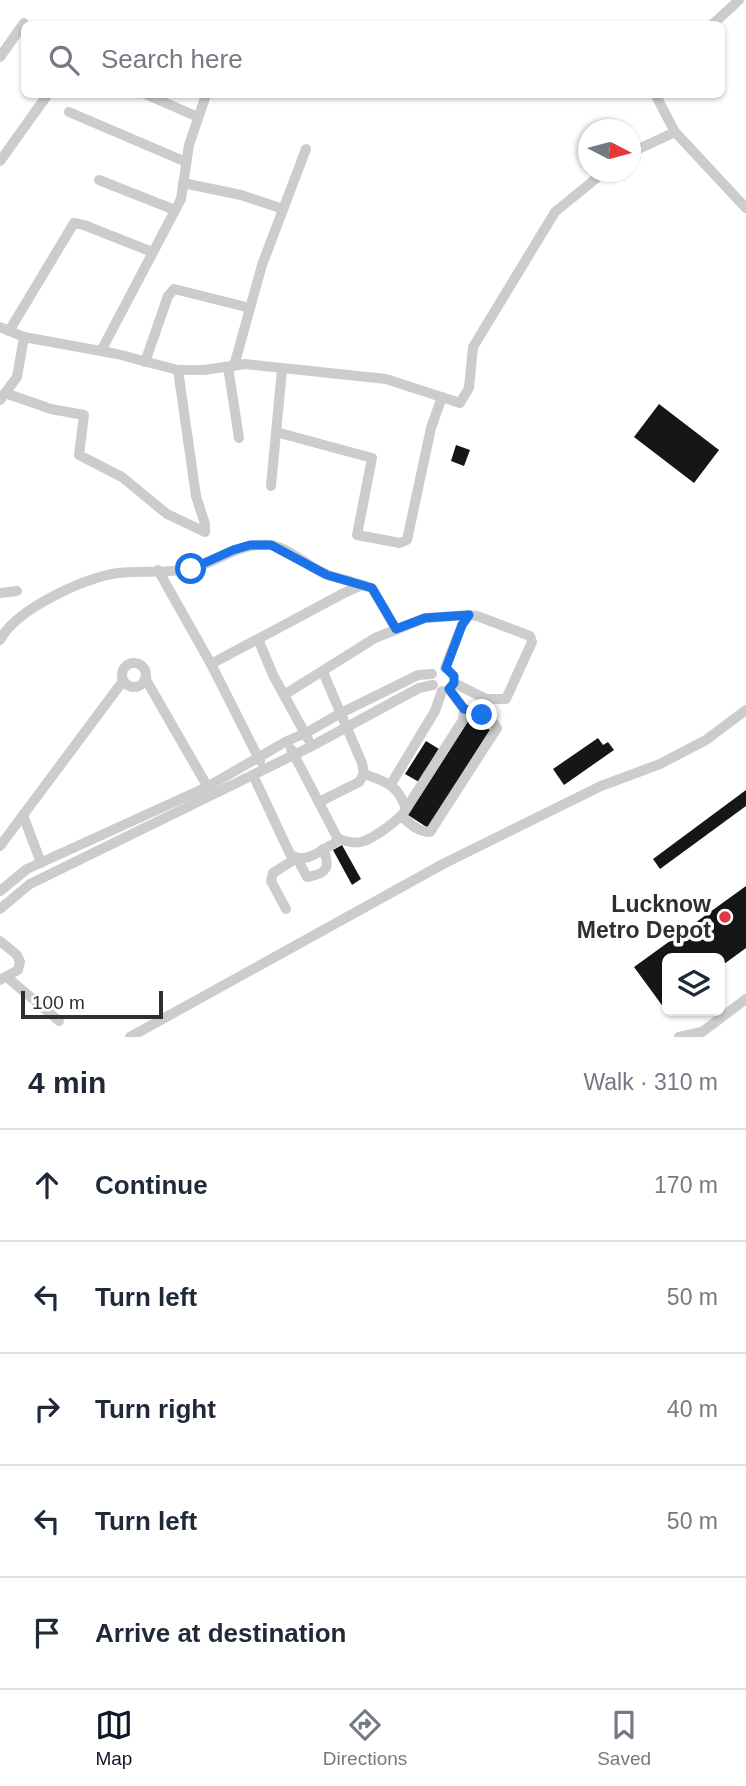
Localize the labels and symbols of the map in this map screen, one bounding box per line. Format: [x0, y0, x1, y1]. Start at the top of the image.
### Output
north arrow [578, 119, 641, 182]
route start [175, 553, 206, 584]
route end [466, 699, 497, 730]
place label: Lucknow Metro Depot [577, 891, 711, 943]
marker: Lucknow Metro Depot [717, 909, 733, 925]
scale bar [21, 988, 163, 1020]

